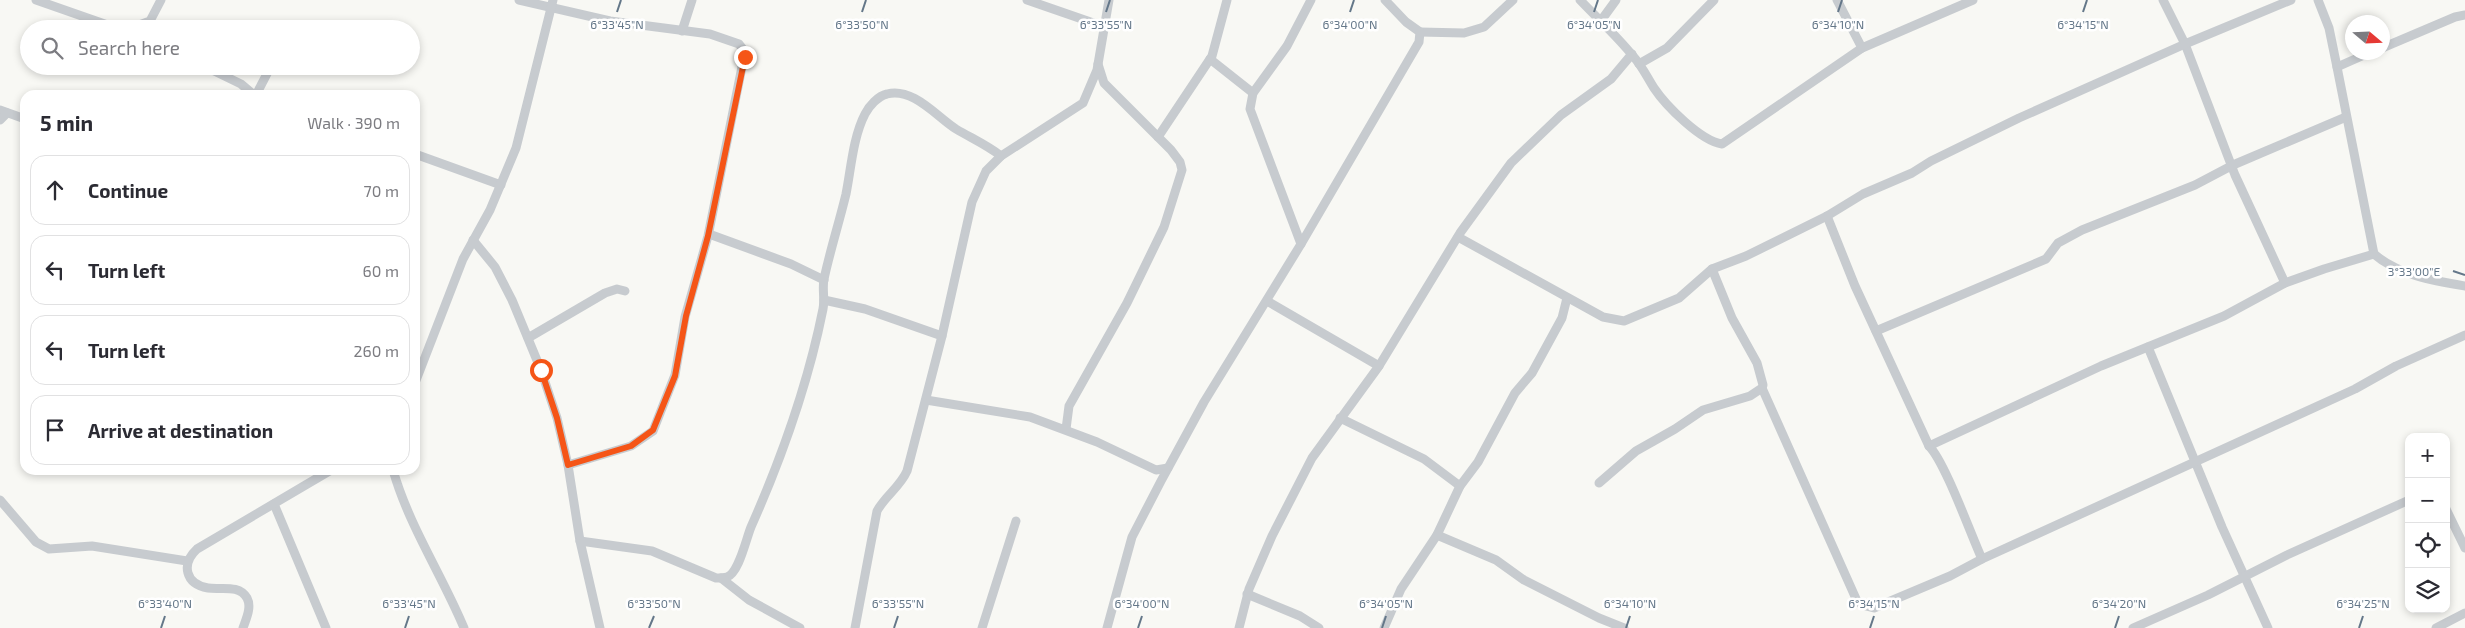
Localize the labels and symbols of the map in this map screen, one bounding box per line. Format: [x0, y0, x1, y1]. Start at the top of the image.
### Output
north arrow [2345, 15, 2390, 60]
text: 6°33'45"N [590, 17, 644, 31]
text: 6°33'50"N [835, 17, 889, 31]
text: 6°33'55"N [1080, 17, 1132, 31]
text: 6°34'00"N [1323, 17, 1377, 31]
text: 6°34'05"N [1567, 17, 1621, 31]
text: 6°34'10"N [1812, 17, 1864, 31]
text: 6°34'15"N [2057, 17, 2109, 31]
route end [734, 46, 757, 69]
text: 3°33'00"E [2388, 264, 2440, 278]
route start [530, 359, 553, 382]
text: 6°33'40"N [138, 596, 192, 610]
text: 6°33'45"N [382, 596, 436, 610]
text: 6°33'50"N [627, 596, 681, 610]
text: 6°33'55"N [872, 596, 924, 610]
text: 6°34'00"N [1115, 596, 1169, 610]
text: 6°34'05"N [1359, 596, 1413, 610]
text: 6°34'10"N [1604, 596, 1656, 610]
text: 6°34'15"N [1848, 596, 1900, 610]
text: 6°34'20"N [2092, 596, 2146, 610]
text: 6°34'25"N [2336, 596, 2390, 610]

